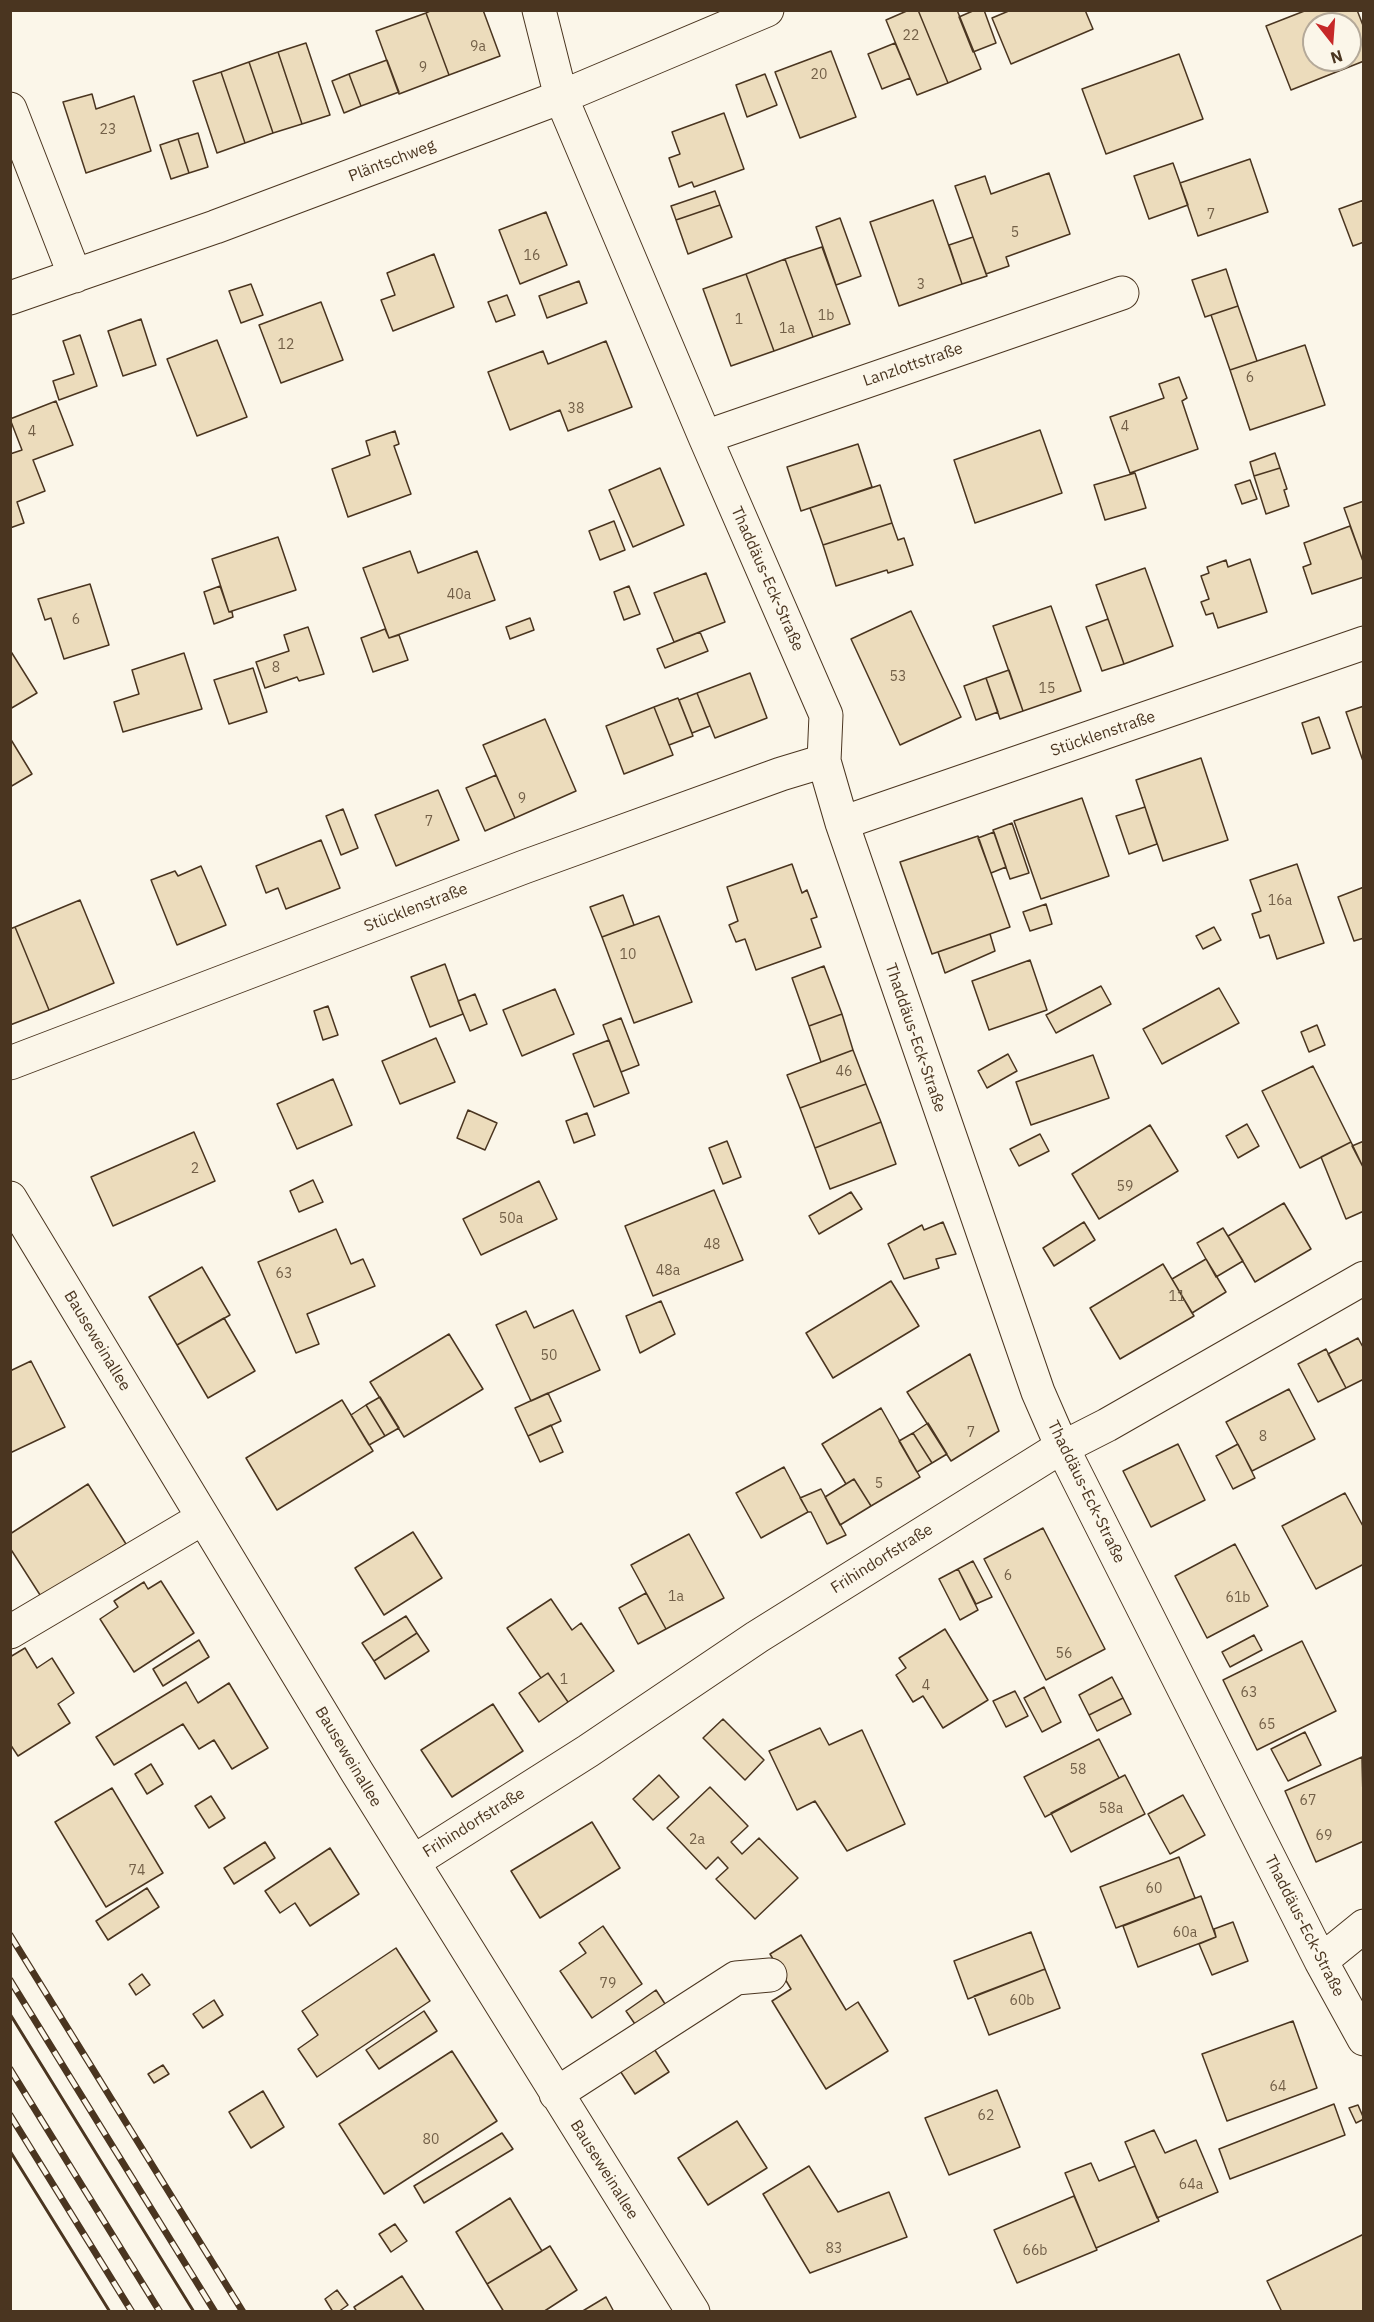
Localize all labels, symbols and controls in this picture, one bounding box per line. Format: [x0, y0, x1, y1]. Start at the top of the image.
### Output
north arrow [1302, 12, 1362, 72]
house number: 22 [903, 28, 919, 44]
house number: 9a [470, 39, 486, 55]
text: N [1328, 46, 1345, 69]
house number: 9 [419, 60, 427, 76]
house number: 20 [811, 67, 827, 83]
house number: 23 [100, 122, 116, 138]
street label: Pläntschweg [346, 136, 438, 186]
house number: 7 [1207, 207, 1215, 223]
house number: 5 [1011, 225, 1019, 241]
house number: 16 [524, 248, 540, 264]
house number: 3 [917, 277, 925, 293]
house number: 1b [818, 308, 834, 324]
house number: 1 [735, 312, 743, 328]
house number: 1a [779, 321, 795, 337]
house number: 12 [278, 337, 294, 353]
street label: Lanzlottstraße [861, 339, 965, 391]
house number: 6 [1246, 370, 1254, 386]
house number: 38 [568, 401, 584, 417]
house number: 4 [1121, 419, 1129, 435]
house number: 4 [28, 424, 36, 440]
street label: Thaddäus-Eck-Straße [726, 504, 808, 654]
house number: 40a [447, 587, 471, 603]
house number: 6 [72, 612, 80, 628]
house number: 8 [272, 660, 280, 676]
house number: 53 [890, 669, 906, 685]
house number: 15 [1039, 681, 1055, 697]
street label: Stücklenstraße [1048, 707, 1158, 761]
house number: 9 [518, 791, 526, 807]
house number: 7 [425, 814, 433, 830]
street label: Stücklenstraße [362, 879, 470, 937]
house number: 16a [1268, 893, 1292, 909]
house number: 10 [620, 947, 636, 963]
street label: Thaddäus-Eck-Straße [880, 961, 950, 1115]
house number: 46 [836, 1064, 852, 1080]
house number: 2 [191, 1161, 199, 1177]
house number: 59 [1117, 1179, 1133, 1195]
house number: 50a [499, 1211, 523, 1227]
house number: 48 [704, 1237, 720, 1253]
house number: 48a [656, 1263, 680, 1279]
house number: 63 [276, 1266, 292, 1282]
street label: Bauseweinallee [60, 1287, 134, 1395]
house number: 11 [1169, 1289, 1185, 1305]
house number: 50 [541, 1348, 557, 1364]
street label: Thaddäus-Eck-Straße [1043, 1418, 1129, 1566]
house number: 7 [967, 1425, 975, 1441]
house number: 8 [1259, 1429, 1267, 1445]
house number: 5 [875, 1476, 883, 1492]
street label: Frihindorfstraße [827, 1520, 937, 1598]
house number: 6 [1004, 1568, 1012, 1584]
house number: 1a [668, 1589, 684, 1605]
house number: 61b [1226, 1590, 1250, 1606]
house number: 56 [1056, 1646, 1072, 1662]
house number: 1 [560, 1672, 568, 1688]
house number: 4 [922, 1678, 930, 1694]
house number: 63 [1241, 1685, 1257, 1701]
street label: Bauseweinallee [311, 1703, 385, 1811]
house number: 65 [1259, 1717, 1275, 1733]
house number: 58 [1070, 1762, 1086, 1778]
street label: Frihindorfstraße [419, 1784, 529, 1862]
house number: 67 [1300, 1793, 1316, 1809]
house number: 58a [1099, 1801, 1123, 1817]
house number: 69 [1316, 1828, 1332, 1844]
house number: 2a [689, 1832, 705, 1848]
street label: Thaddäus-Eck-Straße [1260, 1852, 1348, 2000]
house number: 74 [129, 1863, 145, 1879]
house number: 60 [1146, 1881, 1162, 1897]
house number: 60a [1173, 1925, 1197, 1941]
house number: 79 [600, 1976, 616, 1992]
house number: 60b [1010, 1993, 1034, 2009]
house number: 64 [1270, 2079, 1286, 2095]
house number: 62 [978, 2108, 994, 2124]
street label: Bauseweinallee [566, 2117, 642, 2223]
house number: 80 [423, 2132, 439, 2148]
house number: 64a [1179, 2177, 1203, 2193]
house number: 83 [826, 2241, 842, 2257]
house number: 66b [1023, 2243, 1047, 2259]

